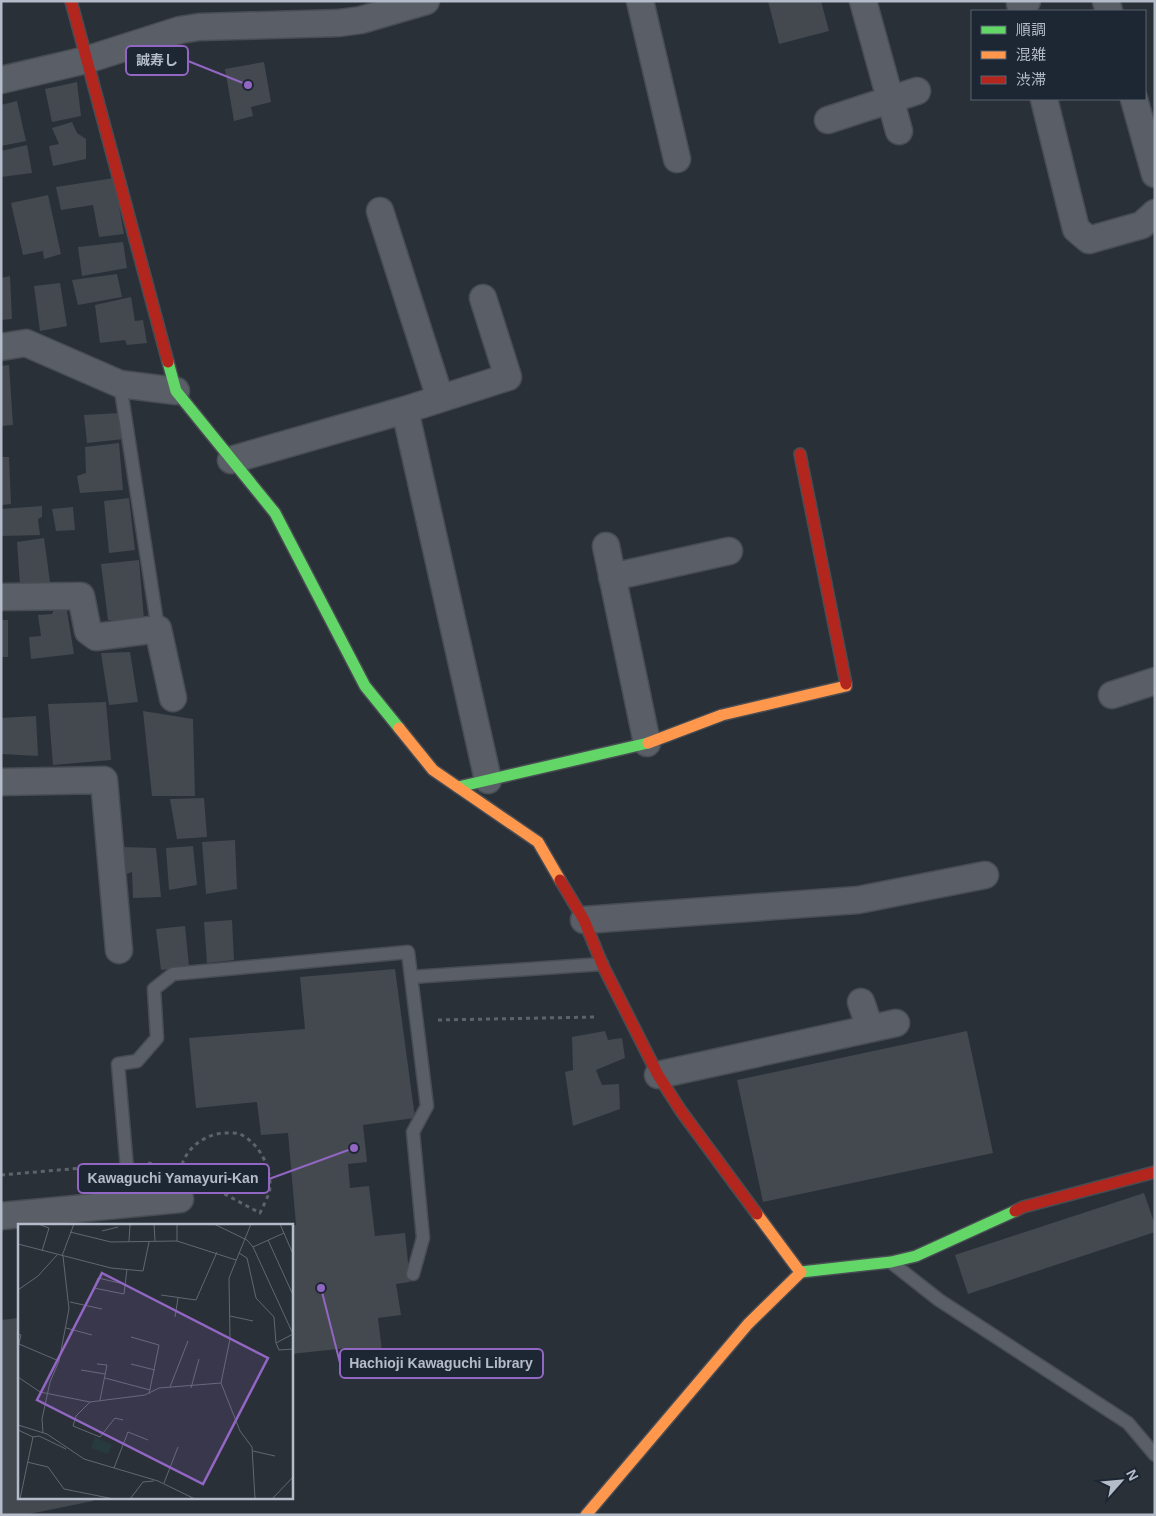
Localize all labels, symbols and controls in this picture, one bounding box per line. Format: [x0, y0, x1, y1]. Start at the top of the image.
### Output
legend [971, 10, 1146, 100]
text: 順調 [1016, 21, 1046, 38]
callout: 誠寿し [126, 46, 188, 75]
text: 混雑 [1016, 46, 1046, 63]
text: 誠寿し [136, 52, 178, 68]
text: 渋滞 [1016, 71, 1046, 88]
callout: Kawaguchi Yamayuri-Kan [78, 1164, 269, 1193]
text: Kawaguchi Yamayuri-Kan [88, 1170, 258, 1186]
inset map [18, 1224, 292, 1498]
callout: Hachioji Kawaguchi Library [340, 1349, 543, 1378]
text: Hachioji Kawaguchi Library [349, 1355, 533, 1371]
north arrow [1096, 1456, 1146, 1506]
text: N [1123, 1467, 1142, 1483]

